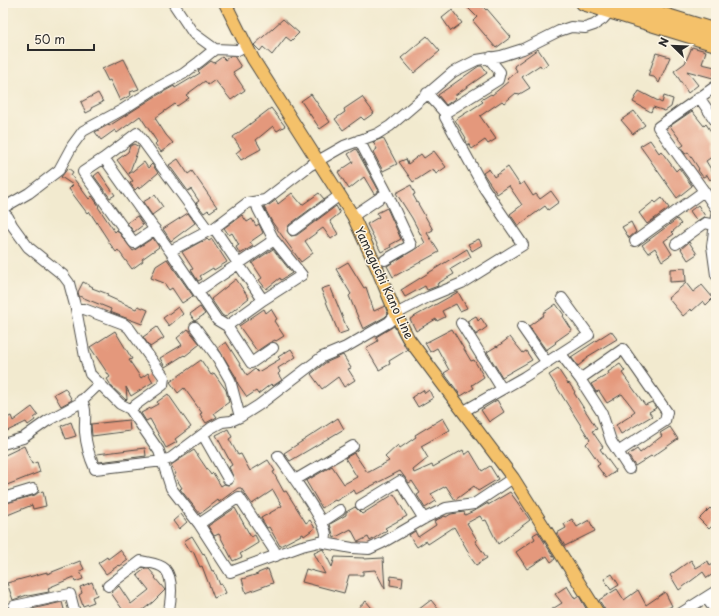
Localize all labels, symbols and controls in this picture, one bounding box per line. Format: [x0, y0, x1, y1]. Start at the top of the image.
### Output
scale bar [28, 26, 94, 52]
north arrow [653, 26, 693, 66]
text: 50 m [34, 30, 65, 48]
text: N [654, 34, 673, 49]
street label: Yamaguchi Kano Line [351, 223, 419, 342]

